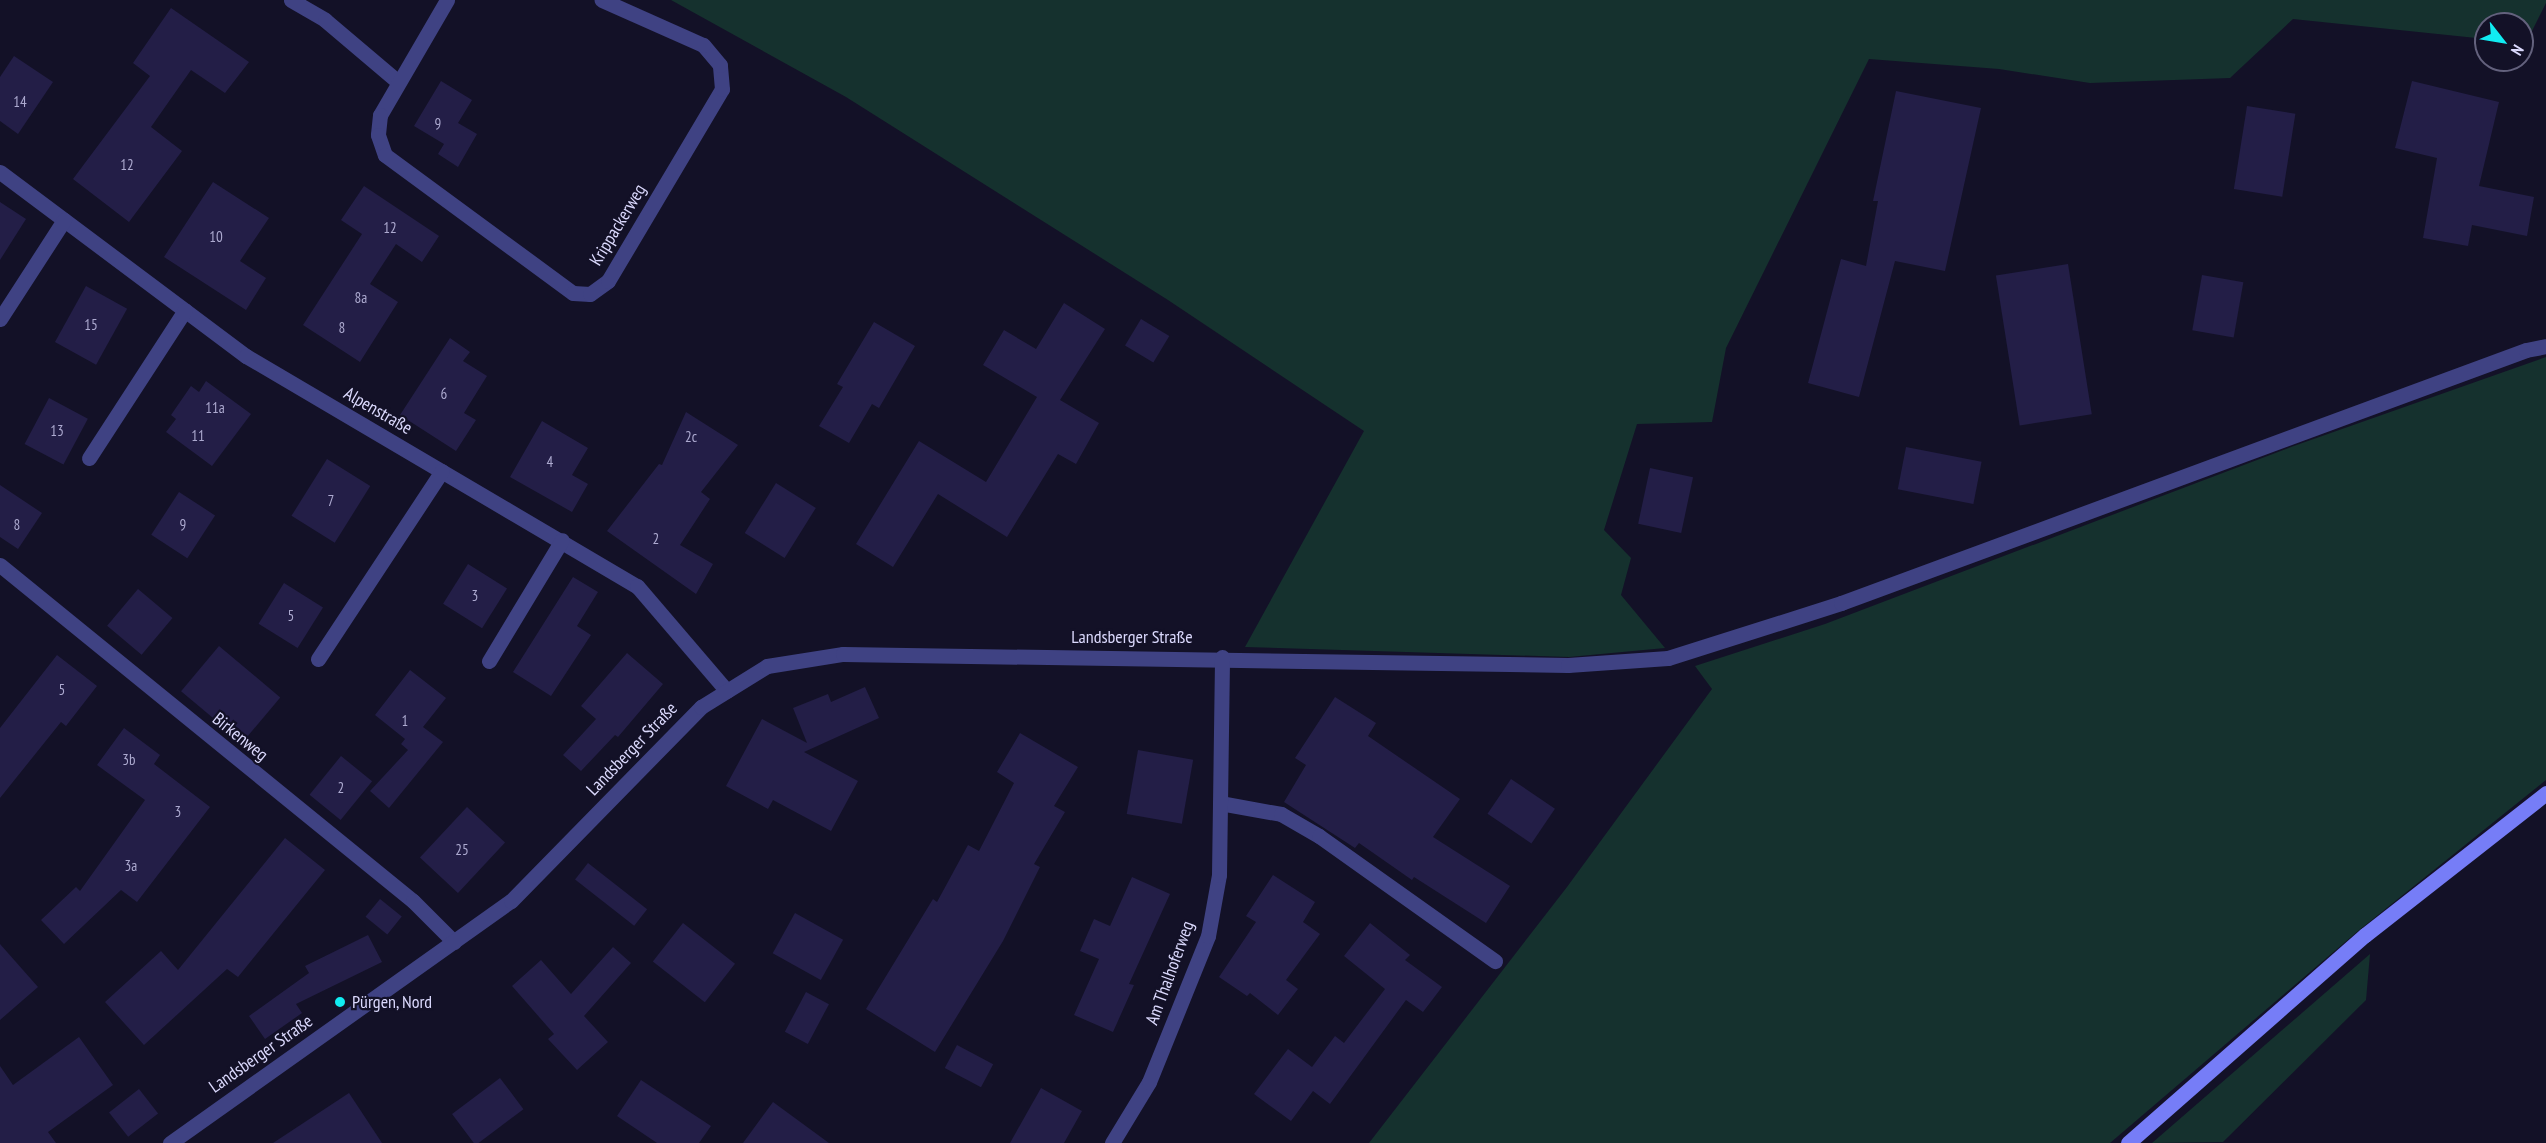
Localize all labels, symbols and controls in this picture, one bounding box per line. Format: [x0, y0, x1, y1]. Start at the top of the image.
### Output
north arrow [2474, 12, 2534, 72]
text: N [2507, 41, 2529, 59]
house number: 14 [13, 93, 27, 111]
house number: 9 [435, 115, 441, 133]
house number: 12 [120, 156, 134, 174]
street label: Krippackerweg [585, 180, 651, 270]
house number: 12 [383, 219, 397, 237]
house number: 10 [209, 228, 223, 246]
house number: 8a [355, 289, 367, 307]
house number: 15 [84, 316, 98, 334]
house number: 8 [339, 319, 345, 337]
street label: Alpenstraße [340, 383, 416, 439]
house number: 6 [441, 385, 447, 403]
house number: 11a [205, 399, 225, 417]
house number: 13 [50, 422, 64, 440]
house number: 11 [191, 427, 205, 445]
house number: 2c [685, 428, 697, 446]
house number: 4 [547, 453, 553, 471]
house number: 7 [328, 492, 334, 510]
house number: 8 [14, 516, 20, 534]
house number: 9 [180, 516, 186, 534]
house number: 2 [653, 530, 659, 548]
house number: 3 [472, 587, 478, 605]
house number: 5 [288, 607, 294, 625]
street label: Landsberger Straße [1071, 626, 1193, 648]
house number: 5 [59, 681, 65, 699]
street label: Landsberger Straße [582, 698, 682, 800]
street label: Birkenweg [208, 708, 272, 766]
house number: 1 [402, 712, 408, 730]
house number: 3b [122, 751, 136, 769]
house number: 2 [338, 779, 344, 797]
house number: 3 [175, 803, 181, 821]
house number: 25 [455, 841, 469, 859]
house number: 3a [125, 857, 137, 875]
street label: Am Thalhoferweg [1141, 918, 1199, 1028]
place label: Pürgen, Nord [352, 991, 433, 1013]
marker: Pürgen, Nord [333, 995, 347, 1009]
street label: Landsberger Straße [205, 1010, 317, 1098]

